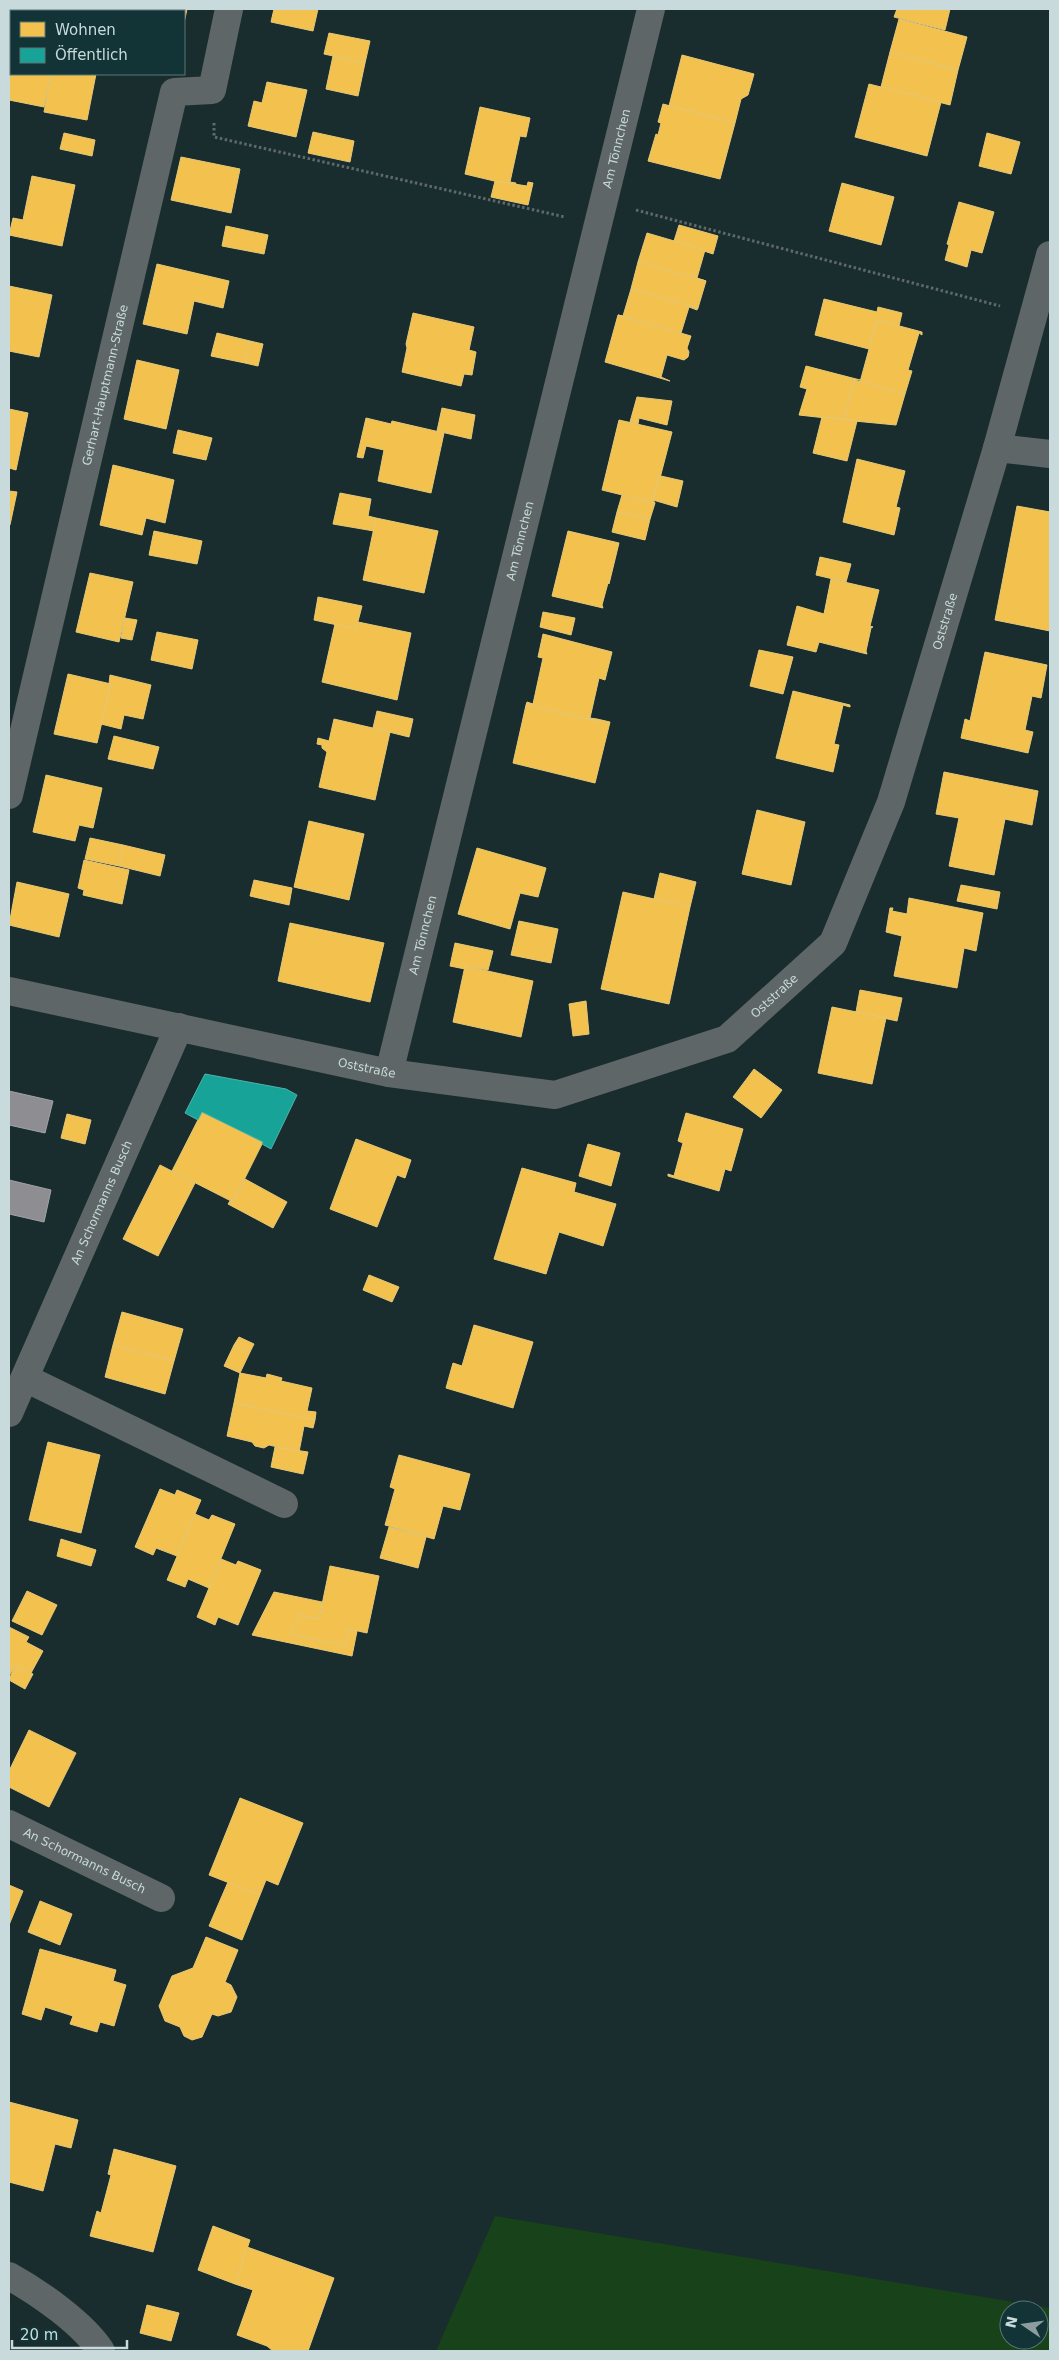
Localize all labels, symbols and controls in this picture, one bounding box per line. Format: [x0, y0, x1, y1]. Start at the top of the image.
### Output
legend [10, 10, 185, 75]
text: Wohnen [55, 21, 116, 39]
text: Öffentlich [55, 45, 128, 64]
street label: Am Tönnchen [600, 107, 633, 190]
street label: Gerhart-Hauptmann-Straße [80, 303, 131, 467]
street label: Am Tönnchen [504, 500, 537, 582]
street label: Oststraße [930, 591, 960, 652]
street label: Am Tönnchen [406, 894, 439, 976]
street label: Oststraße [748, 971, 801, 1021]
street label: Oststraße [337, 1055, 396, 1081]
street label: An Schormanns Busch [68, 1138, 135, 1267]
street label: An Schormanns Busch [21, 1825, 148, 1896]
north arrow [999, 2300, 1049, 2350]
text: N [1002, 2315, 1020, 2330]
scale bar [12, 2318, 128, 2350]
text: 20 m [20, 2326, 58, 2344]

